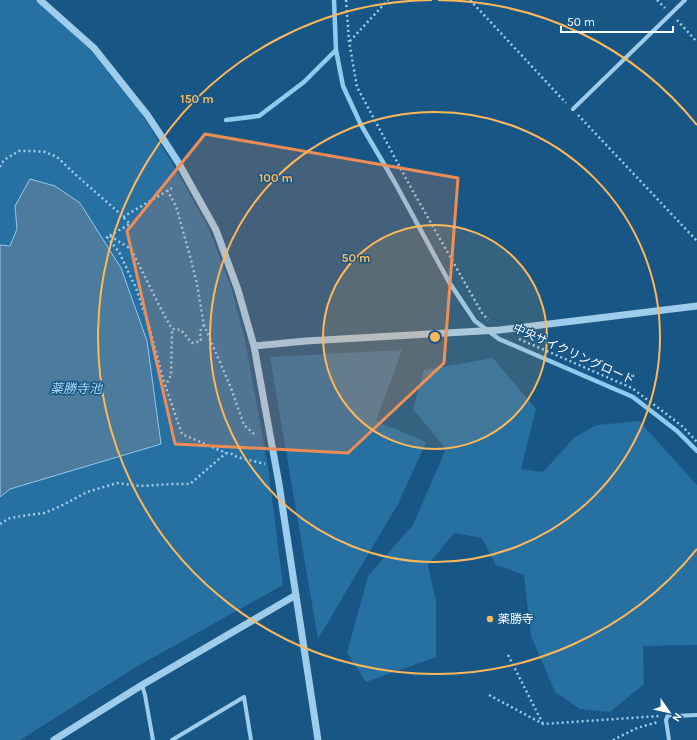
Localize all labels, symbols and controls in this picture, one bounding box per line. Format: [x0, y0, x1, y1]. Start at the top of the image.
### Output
scale bar [561, 8, 673, 34]
text: 50 m [567, 15, 595, 29]
text: 150 m [180, 92, 214, 106]
text: 100 m [259, 171, 293, 185]
text: 50 m [342, 251, 371, 265]
street label: 中央サイクリングロード [511, 321, 637, 387]
centre of rings [428, 330, 442, 344]
water label: 薬勝寺池 [50, 381, 104, 396]
place label: 薬勝寺 [498, 612, 534, 626]
marker: 薬勝寺 [485, 614, 495, 624]
north arrow [649, 692, 689, 732]
text: N [669, 710, 684, 724]

